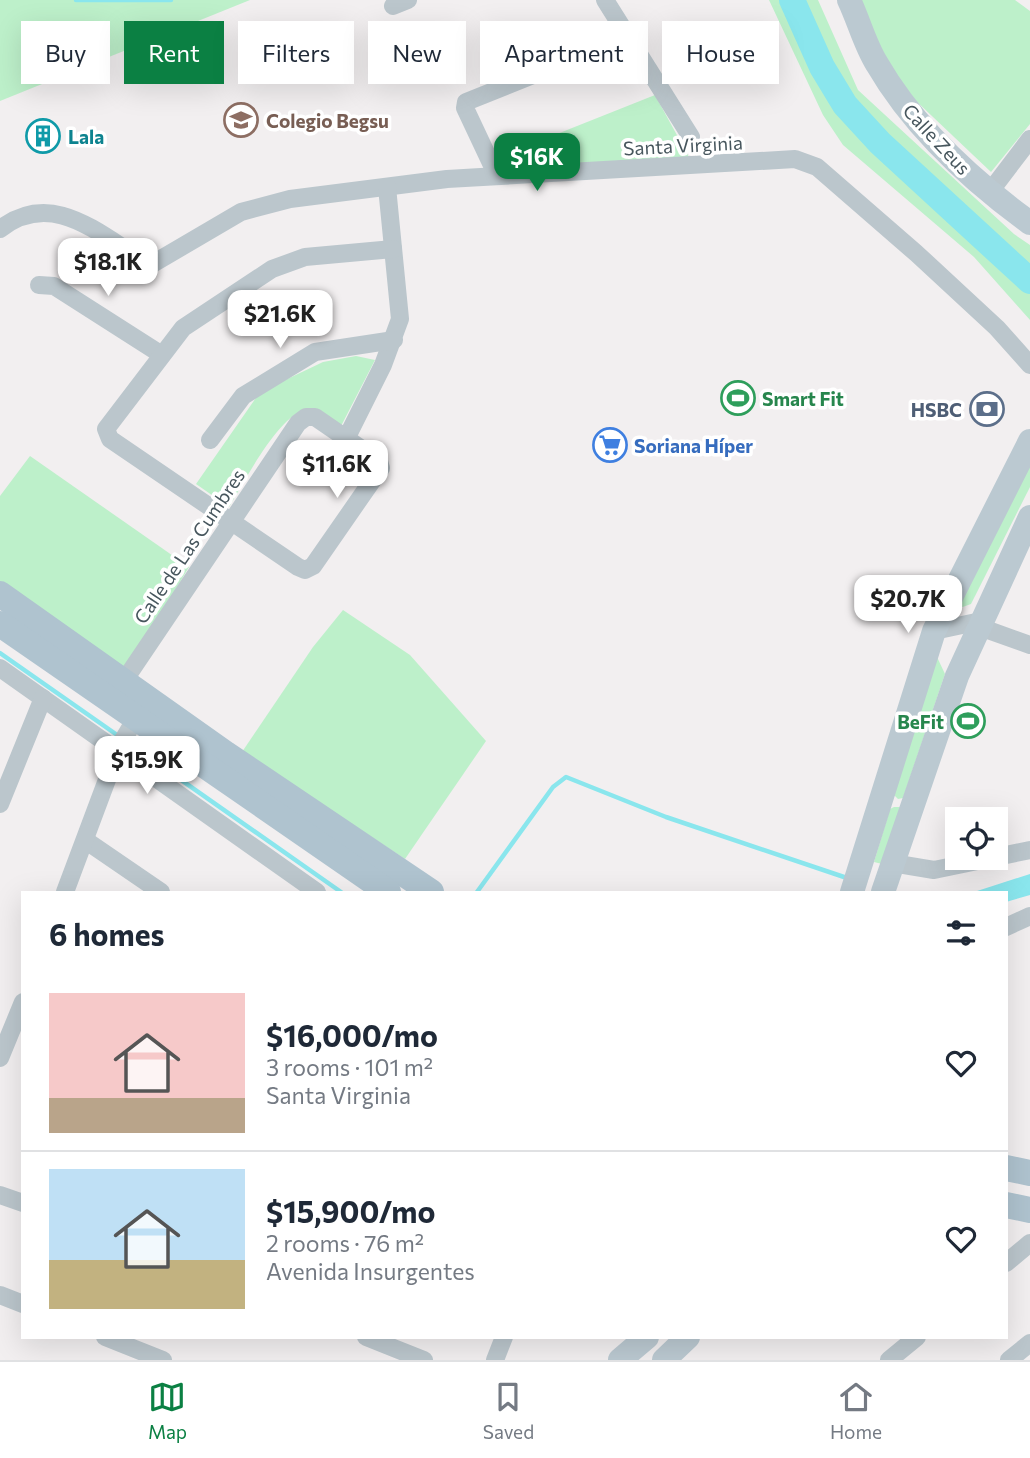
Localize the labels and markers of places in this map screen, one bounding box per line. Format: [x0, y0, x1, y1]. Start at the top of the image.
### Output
school or university icon: Colegio Begsu [222, 101, 260, 139]
place label: Colegio Begsu [266, 109, 389, 132]
building icon: Lala [24, 117, 62, 155]
place label: Lala [68, 125, 104, 148]
pin: $16K [496, 134, 578, 193]
pin: $18.1K [51, 238, 165, 298]
pin: $21.6K [223, 290, 337, 350]
sports icon: Smart Fit [719, 379, 757, 417]
place label: Smart Fit [762, 387, 844, 410]
bank icon: HSBC [968, 390, 1006, 428]
place label: HSBC [911, 398, 962, 421]
supermarket icon: Soriana Híper [591, 426, 629, 464]
place label: Soriana Híper [634, 434, 753, 457]
pin: $11.6K [280, 440, 394, 500]
pin: $20.7K [851, 576, 965, 635]
sports icon: BeFit [949, 702, 987, 740]
place label: BeFit [897, 710, 944, 733]
pin: $15.9K [90, 736, 204, 796]

